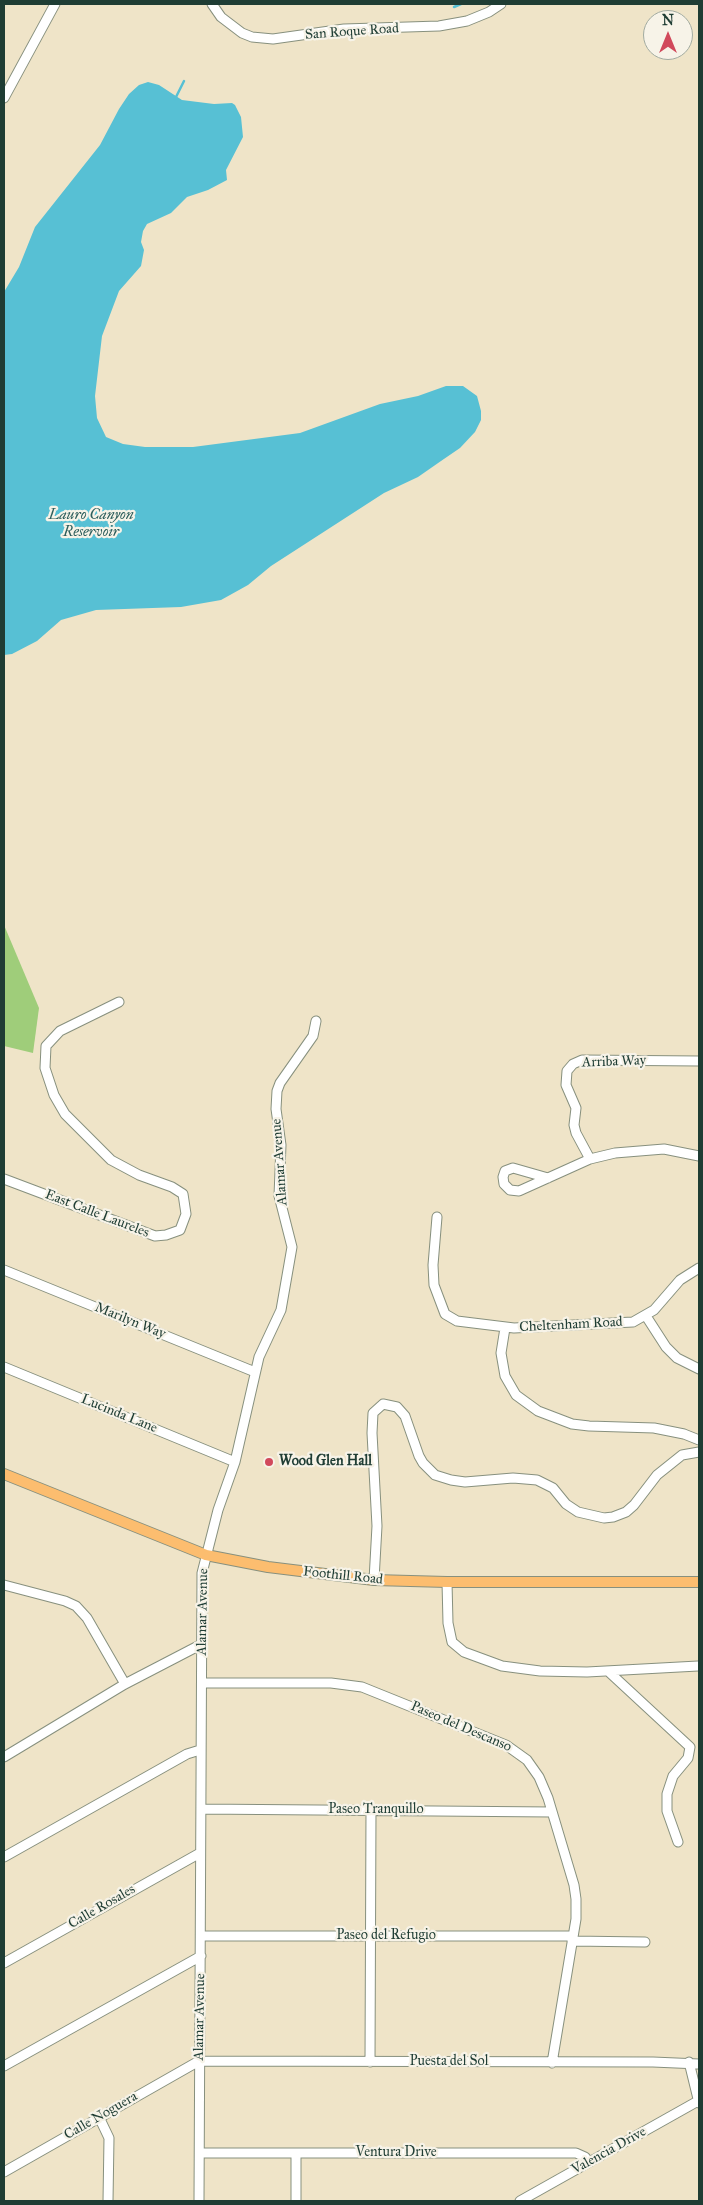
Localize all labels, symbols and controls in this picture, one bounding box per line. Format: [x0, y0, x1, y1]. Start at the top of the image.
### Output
north arrow [643, 10, 693, 60]
text: N [662, 12, 674, 29]
street label: San Roque Road [304, 20, 400, 44]
water label: Lauro Canyon Reservoir [48, 506, 134, 541]
street label: Arriba Way [582, 1052, 646, 1072]
street label: Alamar Avenue [269, 1118, 291, 1206]
street label: East Calle Laureles [43, 1186, 151, 1242]
street label: Marilyn Way [92, 1299, 168, 1343]
street label: Cheltenham Road [519, 1314, 623, 1336]
street label: Lucinda Lane [78, 1391, 160, 1437]
place label: Wood Glen Hall [279, 1454, 372, 1470]
marker: Wood Glen Hall [263, 1456, 275, 1468]
street label: Foothill Road [302, 1563, 384, 1589]
street label: Alamar Avenue [194, 1568, 212, 1656]
street label: Paseo del Descanso [408, 1698, 514, 1756]
street label: Paseo Tranquillo [328, 1802, 424, 1818]
street label: Calle Rosales [66, 1881, 138, 1933]
street label: Paseo del Refugio [336, 1928, 436, 1944]
street label: Alamar Avenue [191, 1973, 209, 2061]
street label: Puesta del Sol [410, 2054, 488, 2070]
street label: Calle Noguera [61, 2088, 141, 2144]
street label: Valencia Drive [569, 2124, 649, 2178]
street label: Ventura Drive [355, 2145, 437, 2161]

